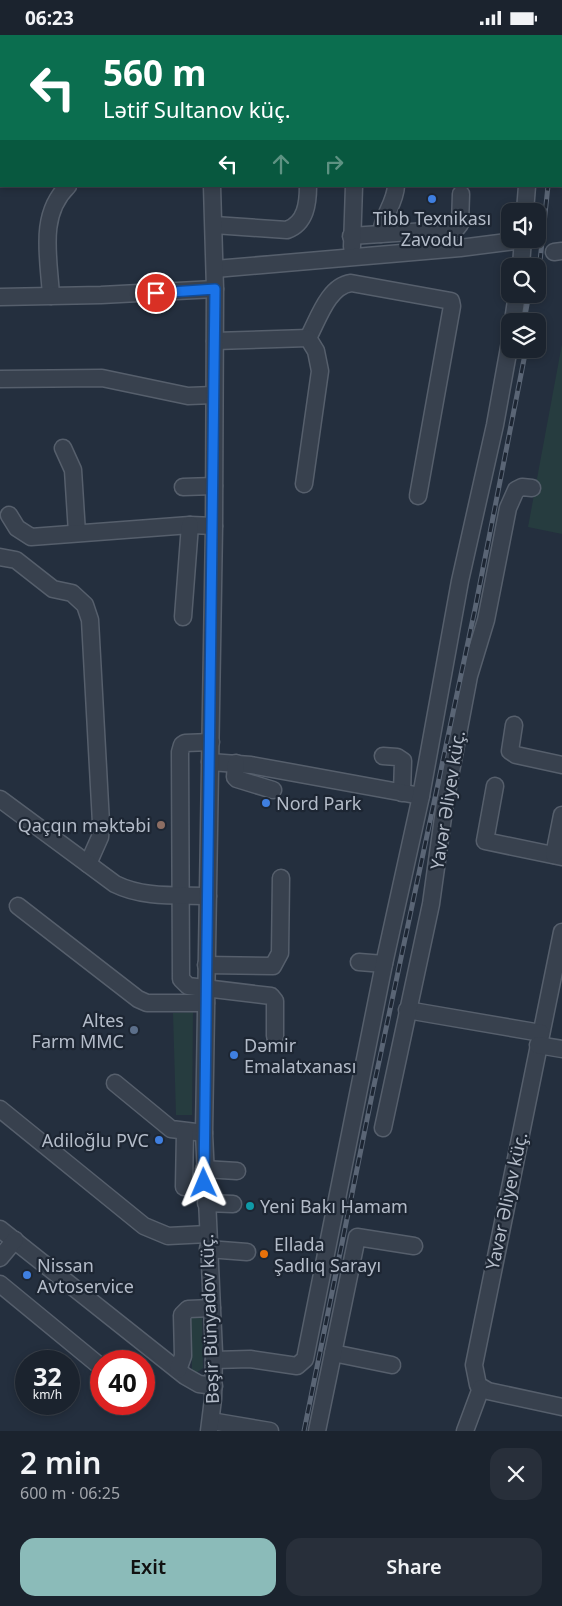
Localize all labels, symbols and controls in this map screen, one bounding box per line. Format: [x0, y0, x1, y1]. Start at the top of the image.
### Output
text: 06:23 [25, 5, 74, 31]
text: 560 m [103, 49, 206, 96]
icon: left [20, 55, 85, 120]
text: Lətif Sultanov küç. [103, 94, 291, 124]
icon: left [214, 150, 242, 178]
icon: ahead [267, 150, 295, 178]
icon: right [320, 150, 348, 178]
marker: Tibb Texnikası Zavodu [426, 193, 438, 205]
map controls [501, 203, 546, 358]
button: sound [501, 203, 546, 248]
place label: Tibb Texnikası Zavodu [373, 206, 491, 251]
button: search [501, 258, 546, 303]
pin [135, 272, 177, 314]
icon: arrive [142, 279, 170, 307]
button: layers [501, 313, 546, 358]
street label: Yavər Əliyev küç. [424, 729, 470, 871]
place label: Nord Park [276, 791, 362, 815]
marker: Nord Park [260, 797, 272, 809]
place label: Qaçqın məktəbi [18, 813, 151, 837]
marker: Qaçqın məktəbi [155, 819, 167, 831]
place label: Altes Farm MMC [32, 1008, 124, 1053]
marker: Altes Farm MMC [128, 1024, 140, 1036]
place label: Dəmir Emalatxanası [244, 1033, 356, 1078]
marker: Dəmir Emalatxanası [228, 1049, 240, 1061]
place label: Adiloğlu PVC [42, 1128, 149, 1152]
street label: Yavər Əliyev küç. [480, 1130, 532, 1272]
marker: Adiloğlu PVC [153, 1134, 165, 1146]
position arrow [177, 1156, 229, 1208]
place label: Yeni Bakı Hamam [260, 1194, 408, 1218]
marker: Yeni Bakı Hamam [244, 1200, 256, 1212]
place label: Ellada Şadlıq Sarayı [274, 1232, 381, 1277]
street label: Bəşir Bünyadov küç. [194, 1234, 224, 1404]
marker: Ellada Şadlıq Sarayı [258, 1248, 270, 1260]
place label: Nissan Avtoservice [37, 1253, 134, 1298]
marker: Nissan Avtoservice [21, 1269, 33, 1281]
speed limit sign: 40 [90, 1350, 155, 1415]
text: 32 [33, 1359, 62, 1393]
text: km/h [33, 1386, 62, 1403]
text: 2 min [20, 1442, 101, 1483]
button: close [490, 1448, 542, 1500]
text: 600 m · 06:25 [20, 1482, 120, 1504]
button: Exit [20, 1538, 276, 1596]
button: Share [286, 1538, 542, 1596]

